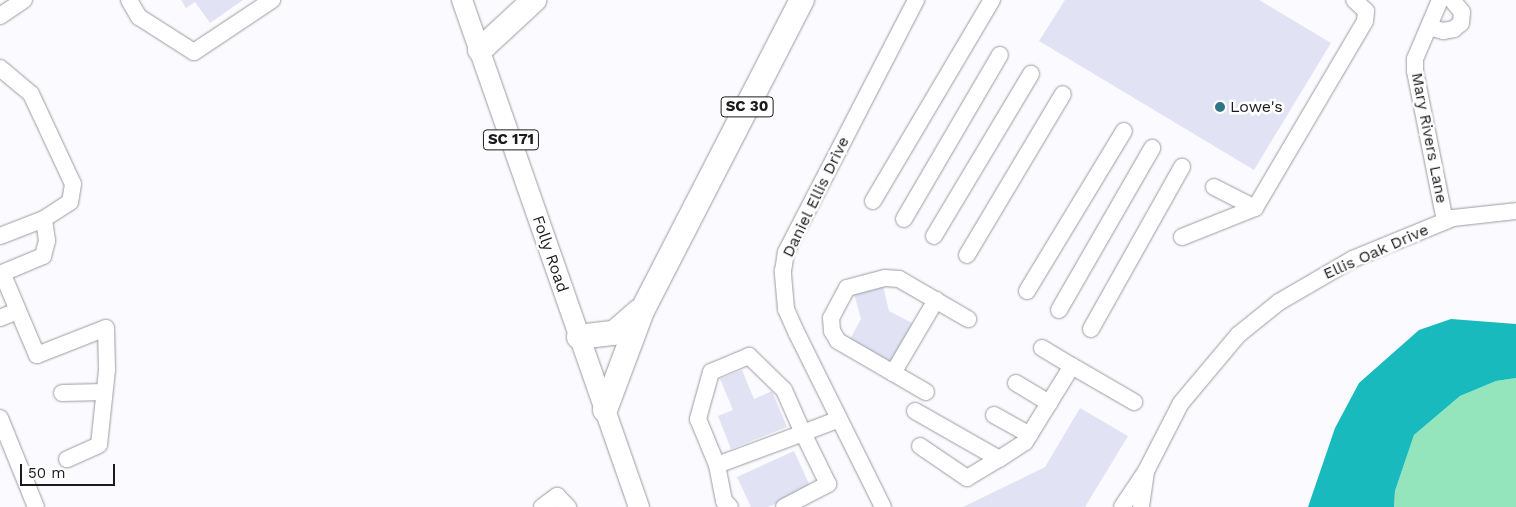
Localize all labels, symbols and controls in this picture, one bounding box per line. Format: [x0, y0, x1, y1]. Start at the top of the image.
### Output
street label: Mary Rivers Lane [1407, 71, 1451, 205]
road number: SC 30 [720, 94, 774, 120]
place label: Lowe's [1230, 97, 1283, 117]
marker: Lowe's [1214, 101, 1226, 113]
road number: SC 171 [482, 128, 540, 152]
street label: Daniel Ellis Drive [778, 133, 854, 261]
street label: Folly Road [528, 213, 572, 295]
street label: Ellis Oak Drive [1320, 220, 1432, 284]
scale bar [22, 454, 118, 486]
text: 50 m [28, 464, 65, 482]

